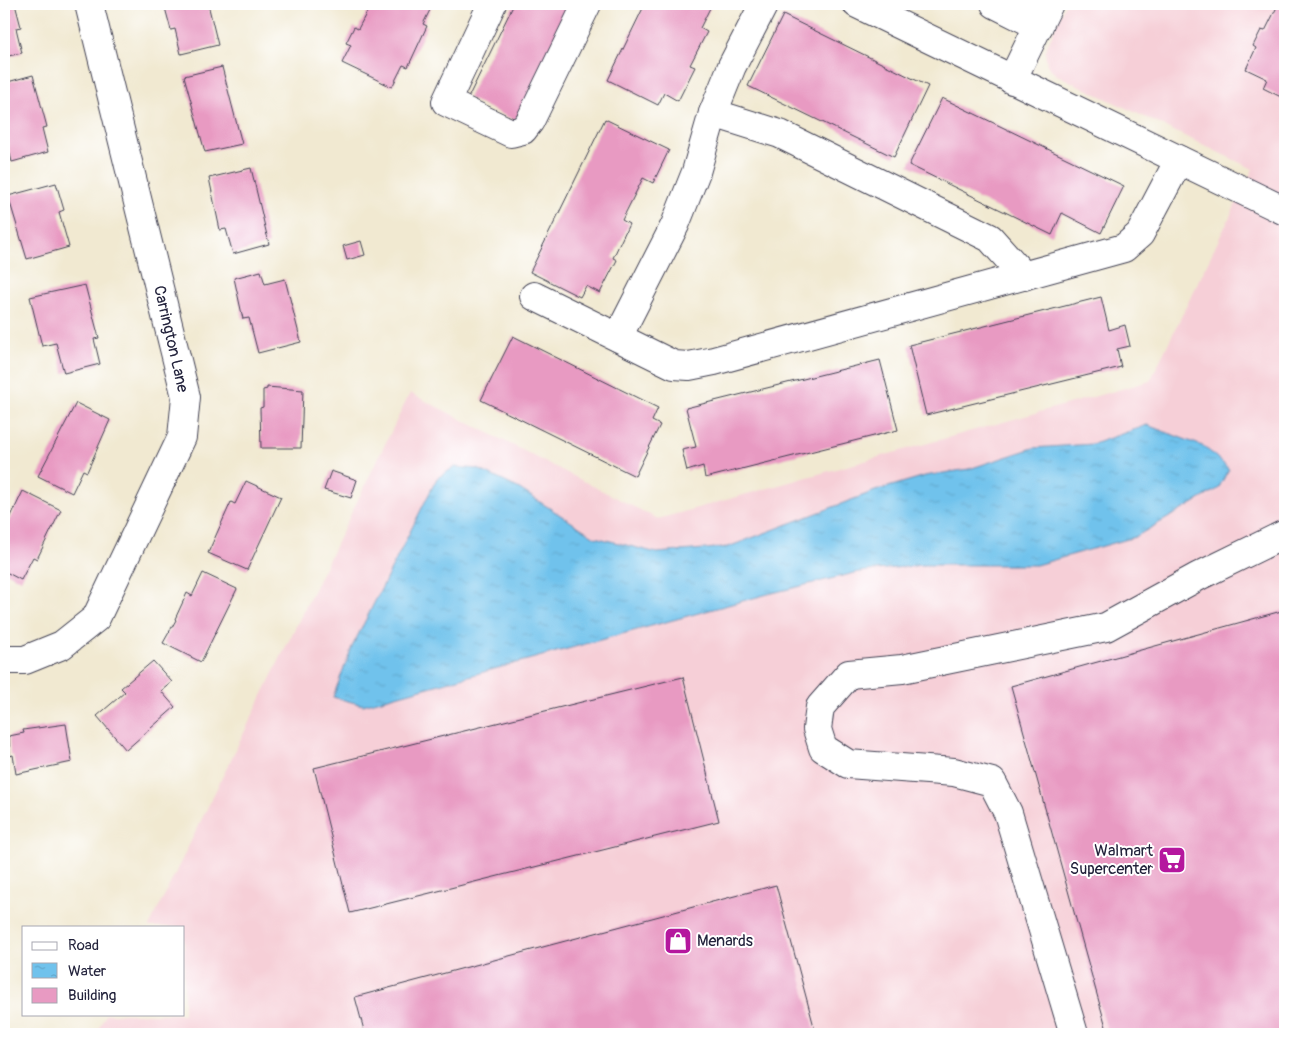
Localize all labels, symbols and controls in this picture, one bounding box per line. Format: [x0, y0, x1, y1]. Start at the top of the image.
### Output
street label: Carrington Lane [149, 284, 193, 394]
place label: Walmart Supercenter [1070, 841, 1154, 879]
supermarket icon: Walmart Supercenter [1157, 845, 1187, 875]
legend [22, 926, 185, 1016]
shop icon: Menards [663, 926, 693, 956]
place label: Menards [697, 931, 753, 951]
text: Road [68, 936, 99, 955]
text: Water [68, 962, 107, 981]
text: Building [68, 986, 116, 1005]

